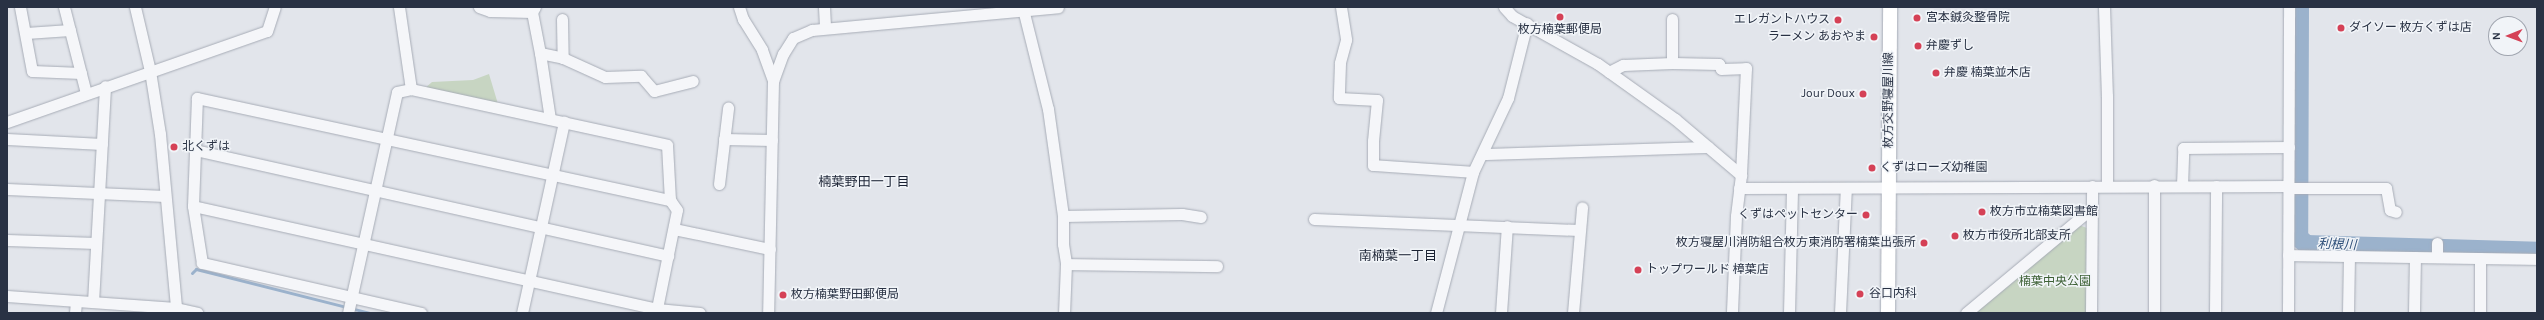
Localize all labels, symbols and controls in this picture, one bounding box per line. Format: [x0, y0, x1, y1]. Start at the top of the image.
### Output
place label: 宮本鍼灸整骨院 [1926, 11, 2010, 25]
marker: 枚方楠葉郵便局 [1555, 12, 1565, 22]
marker: 宮本鍼灸整骨院 [1911, 12, 1923, 24]
place label: エレガントハウス [1734, 13, 1830, 27]
marker: エレガントハウス [1833, 15, 1843, 25]
north arrow [2488, 16, 2528, 56]
place label: ダイソー 枚方くずは店 [2349, 21, 2472, 35]
place label: 枚方楠葉郵便局 [1518, 23, 1602, 37]
marker: ダイソー 枚方くずは店 [2336, 23, 2346, 33]
place label: ラーメン あおやま [1767, 30, 1866, 44]
marker: ラーメン あおやま [1869, 32, 1879, 42]
text: N [2490, 32, 2503, 40]
place label: 弁慶ずし [1926, 39, 1974, 53]
marker: 弁慶ずし [1913, 41, 1923, 51]
street label: 枚方交野寝屋川線 [1882, 52, 1896, 148]
place label: 弁慶 楠葉並木店 [1944, 66, 2031, 80]
marker: 弁慶 楠葉並木店 [1931, 68, 1941, 78]
place label: Jour Doux [1801, 87, 1855, 101]
marker: Jour Doux [1858, 89, 1868, 99]
place label: 北くずは [182, 140, 230, 154]
marker: 北くずは [169, 142, 179, 152]
place label: くずはローズ幼稚園 [1880, 161, 1988, 175]
marker: くずはローズ幼稚園 [1867, 163, 1877, 173]
district label: 楠葉野田一丁目 [819, 174, 909, 190]
place label: 枚方市立楠葉図書館 [1990, 205, 2098, 219]
marker: 枚方市立楠葉図書館 [1977, 207, 1987, 217]
place label: くずはペットセンター [1738, 208, 1858, 222]
marker: くずはペットセンター [1861, 210, 1871, 220]
place label: 枚方市役所北部支所 [1963, 229, 2071, 243]
marker: 枚方市役所北部支所 [1950, 231, 1960, 241]
place label: 枚方寝屋川消防組合枚方東消防署楠葉出張所 [1676, 236, 1916, 250]
water label: 利根川 [2317, 237, 2357, 253]
marker: 枚方寝屋川消防組合枚方東消防署楠葉出張所 [1919, 238, 1929, 248]
district label: 南楠葉一丁目 [1359, 248, 1437, 264]
place label: トップワールド 樟葉店 [1646, 263, 1769, 277]
marker: トップワールド 樟葉店 [1633, 265, 1643, 275]
park label: 楠葉中央公園 [2019, 275, 2091, 289]
place label: 谷口内科 [1869, 287, 1917, 301]
place label: 枚方楠葉野田郵便局 [791, 288, 899, 302]
marker: 谷口内科 [1854, 288, 1866, 300]
marker: 枚方楠葉野田郵便局 [778, 290, 788, 300]

